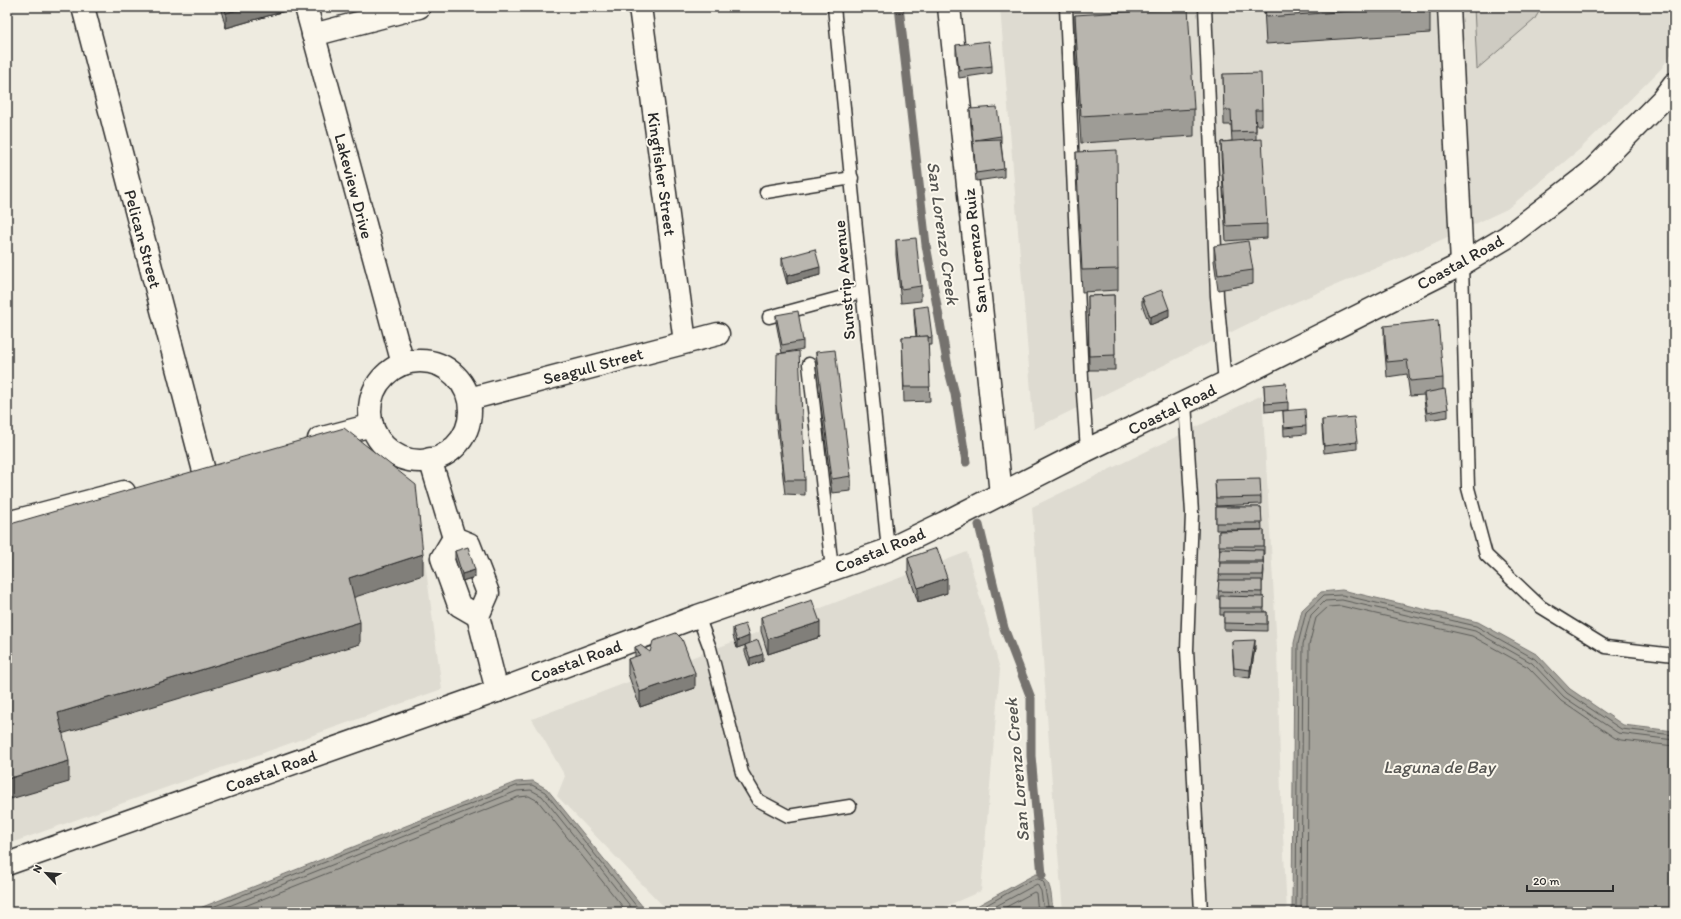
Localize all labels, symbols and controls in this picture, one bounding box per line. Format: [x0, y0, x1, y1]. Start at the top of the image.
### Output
street label: Kingfisher Street [643, 111, 681, 238]
street label: Lakeview Drive [330, 131, 378, 241]
water label: San Lorenzo Creek [922, 160, 964, 307]
street label: Pelican Street [120, 187, 166, 291]
street label: San Lorenzo Ruiz [958, 187, 991, 314]
street label: Sunstrip Avenue [829, 219, 859, 341]
street label: Coastal Road [1413, 230, 1507, 294]
street label: Seagull Street [541, 343, 645, 389]
street label: Coastal Road [1124, 379, 1220, 439]
street label: Coastal Road [832, 523, 929, 577]
street label: Coastal Road [527, 635, 625, 687]
water label: San Lorenzo Creek [1000, 696, 1034, 843]
street label: Coastal Road [222, 745, 320, 797]
water label: Laguna de Bay [1383, 756, 1497, 778]
north arrow [26, 853, 66, 893]
text: N [30, 863, 45, 875]
scale bar [1527, 867, 1613, 893]
text: 20 m [1533, 874, 1560, 888]

